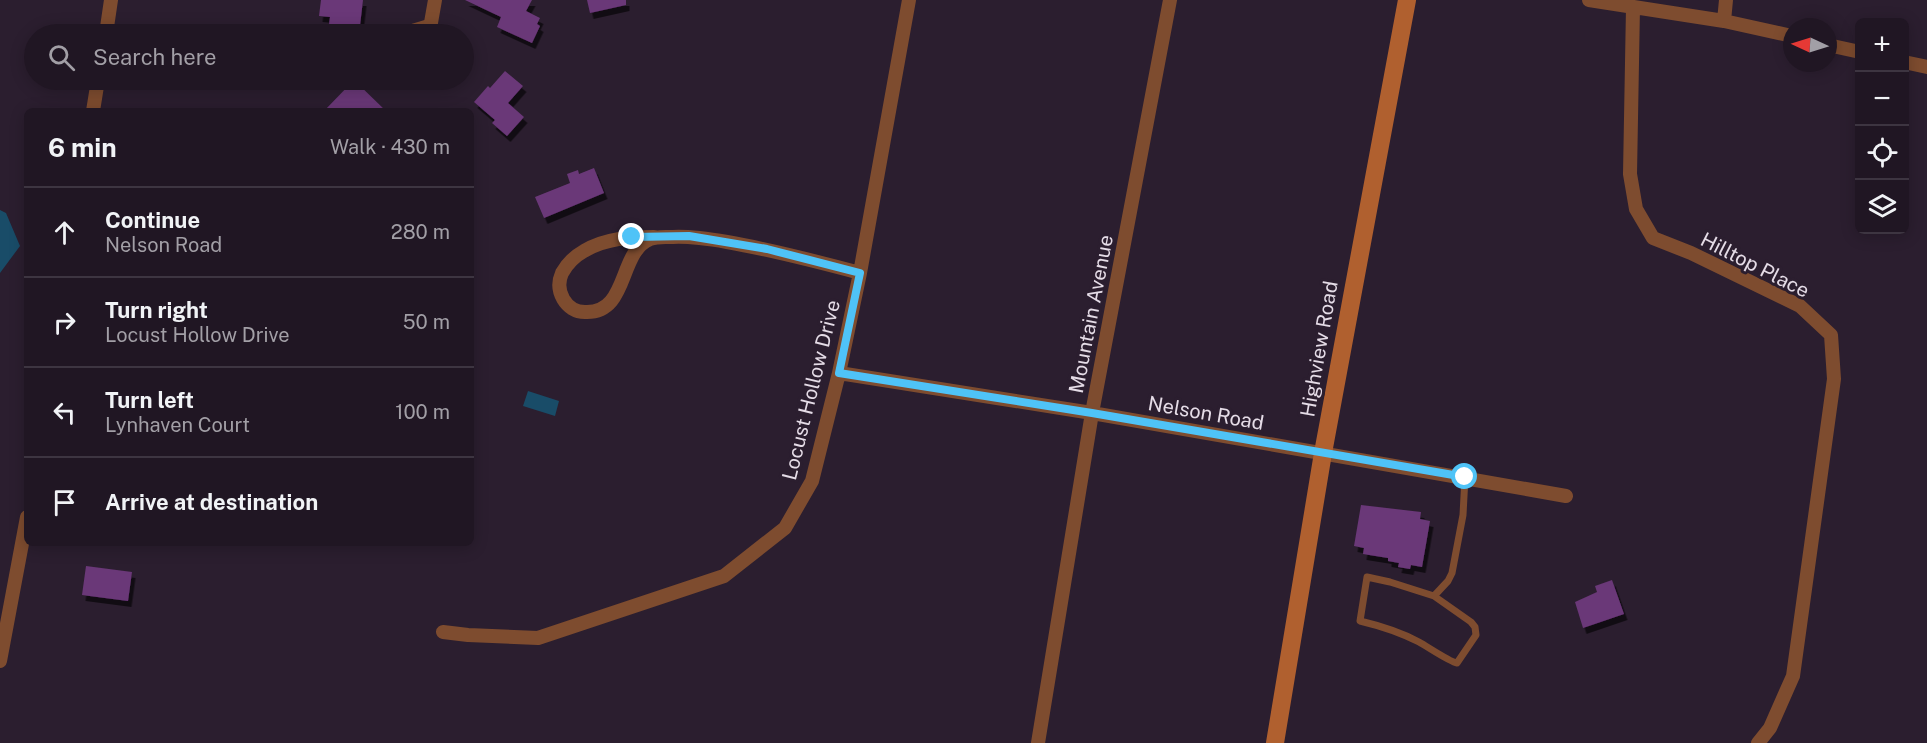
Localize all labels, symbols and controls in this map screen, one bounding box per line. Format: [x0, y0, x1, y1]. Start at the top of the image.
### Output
north arrow [1783, 18, 1837, 72]
map controls [1855, 18, 1909, 234]
button: + [1855, 18, 1909, 72]
search box [24, 24, 474, 90]
icon: search [45, 41, 78, 74]
text: Search here [93, 44, 217, 70]
button: − [1855, 72, 1909, 126]
button: locate [1855, 126, 1909, 180]
text: 6 min [48, 132, 117, 163]
text: Walk · 430 m [330, 135, 450, 159]
button: layers [1855, 180, 1909, 234]
text: Continue [105, 207, 200, 233]
icon: ahead [48, 216, 81, 249]
text: 280 m [391, 220, 450, 244]
route end [618, 223, 644, 249]
street label: Hilltop Place [1697, 227, 1813, 303]
text: Nelson Road [105, 233, 222, 257]
street label: Mountain Avenue [1064, 233, 1118, 395]
street label: Highview Road [1295, 279, 1343, 419]
text: Turn right [105, 297, 208, 323]
street label: Locust Hollow Drive [777, 297, 845, 483]
icon: right [48, 306, 81, 339]
text: 50 m [403, 310, 450, 334]
text: Locust Hollow Drive [105, 323, 290, 347]
text: Turn left [105, 387, 194, 413]
street label: Nelson Road [1146, 391, 1266, 435]
icon: left [48, 396, 81, 429]
text: 100 m [395, 400, 450, 424]
text: Lynhaven Court [105, 413, 250, 437]
route start [1451, 463, 1477, 489]
icon: arrive [48, 486, 81, 519]
text: Arrive at destination [105, 489, 318, 515]

